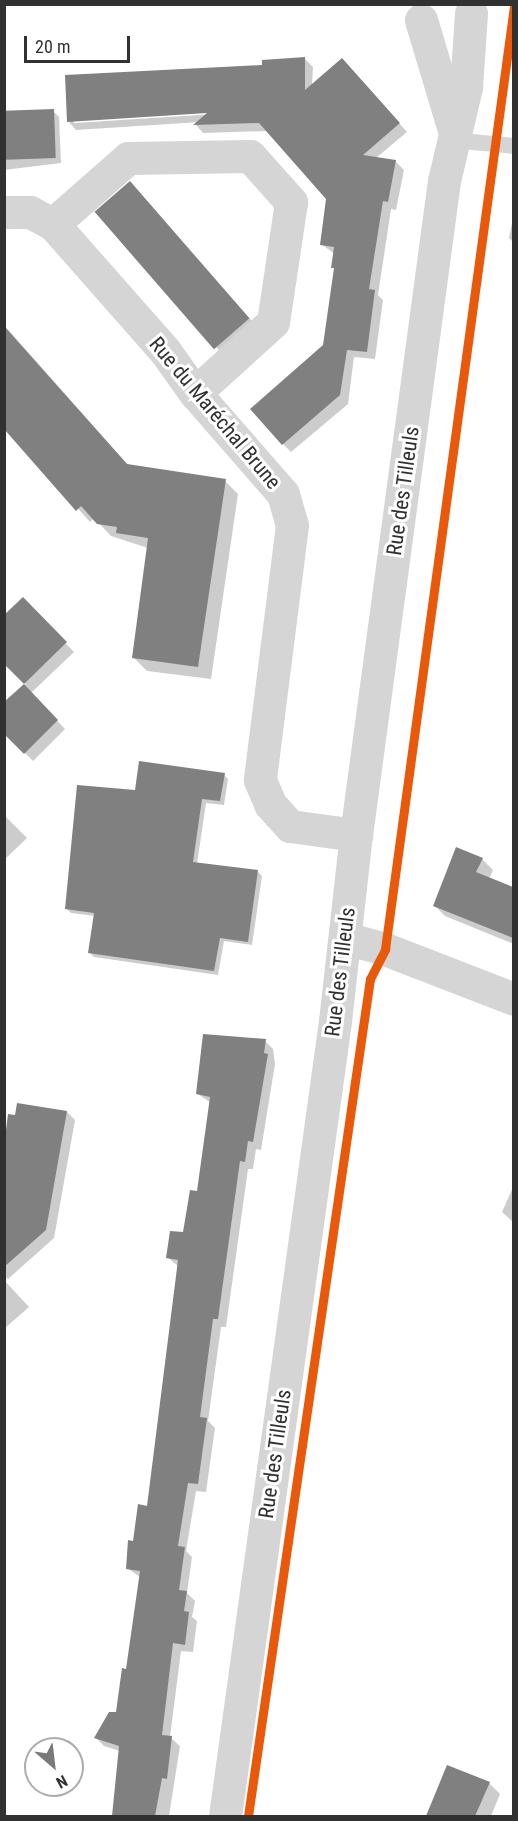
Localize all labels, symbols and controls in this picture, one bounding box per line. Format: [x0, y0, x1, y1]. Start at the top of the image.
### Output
scale bar [27, 24, 134, 62]
text: 20 m [35, 36, 70, 57]
street label: Rue du Maréchal Brune [144, 332, 286, 494]
street label: Rue des Tilleuls [381, 425, 425, 557]
street label: Rue des Tilleuls [320, 906, 360, 1038]
street label: Rue des Tilleuls [253, 1388, 297, 1520]
north arrow [24, 1737, 84, 1797]
text: N [53, 1771, 71, 1792]

